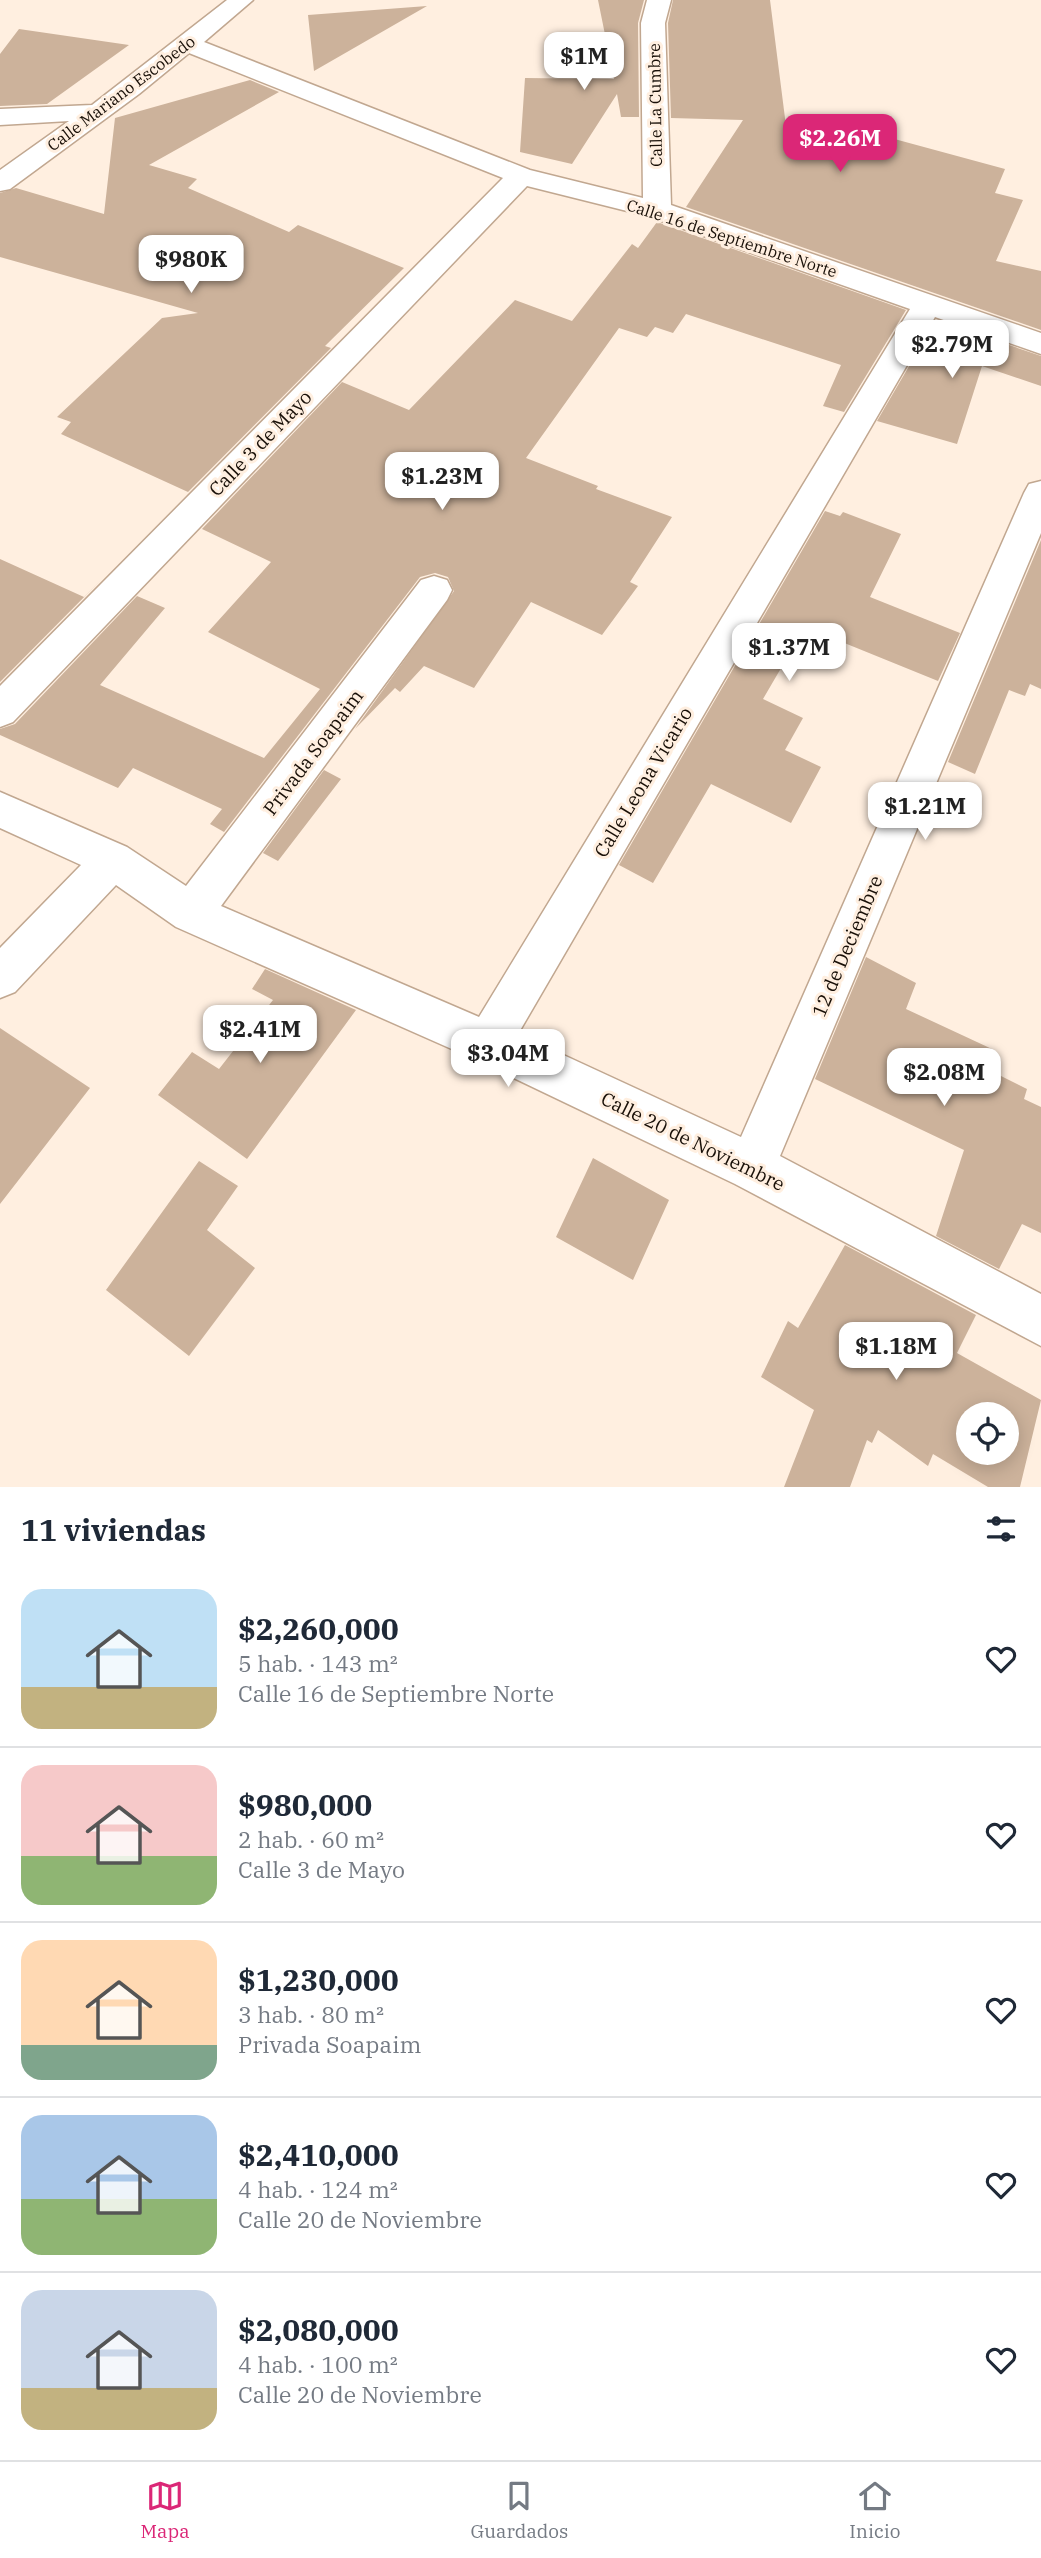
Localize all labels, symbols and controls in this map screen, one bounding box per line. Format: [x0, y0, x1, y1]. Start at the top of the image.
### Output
street label: Calle Mariano Escobedo [43, 31, 199, 155]
pin: $1M [550, 32, 618, 92]
text: $1M [560, 40, 608, 70]
street label: Calle La Cumbre [644, 43, 666, 167]
pin: $2.26M [783, 114, 897, 174]
text: $2.26M [799, 122, 881, 152]
street label: Calle 16 de Septiembre Norte [624, 195, 840, 281]
pin: $980K [142, 236, 240, 295]
text: $980K [155, 243, 227, 273]
pin: $2.79M [895, 320, 1009, 380]
text: $2.79M [911, 328, 993, 358]
street label: Calle 3 de Mayo [203, 385, 317, 501]
pin: $1.23M [385, 452, 499, 512]
text: $1.23M [401, 460, 483, 490]
pin: $1.37M [732, 624, 846, 683]
text: $1.37M [748, 631, 830, 661]
street label: Privada Soapaim [258, 684, 368, 820]
street label: Calle Leona Vicario [589, 702, 697, 862]
pin: $1.21M [868, 782, 982, 842]
text: $1.21M [884, 790, 966, 820]
street label: 12 de Deciembre [806, 872, 888, 1020]
pin: $2.41M [203, 1006, 317, 1065]
text: $2.41M [219, 1013, 301, 1043]
pin: $3.04M [451, 1030, 565, 1089]
text: $3.04M [467, 1037, 549, 1067]
pin: $2.08M [887, 1048, 1001, 1108]
text: $2.08M [903, 1056, 985, 1086]
street label: Calle 20 de Noviembre [597, 1086, 789, 1196]
pin: $1.18M [839, 1322, 953, 1382]
text: $1.18M [855, 1330, 937, 1360]
map controls [956, 1402, 1019, 1465]
button: locate [956, 1402, 1019, 1465]
text: 11 viviendas [21, 1510, 206, 1549]
icon: filters [982, 1510, 1020, 1548]
text: $2,260,000 [238, 1609, 399, 1648]
icon: home [77, 1617, 161, 1701]
icon: heart [982, 1640, 1020, 1678]
text: 5 hab. · 143 m² [238, 1648, 398, 1678]
text: Calle 16 de Septiembre Norte [238, 1678, 554, 1708]
text: $980,000 [238, 1785, 372, 1824]
icon: home [77, 1793, 161, 1877]
icon: heart [982, 1816, 1020, 1854]
text: 2 hab. · 60 m² [238, 1824, 384, 1854]
text: Calle 3 de Mayo [238, 1854, 405, 1884]
text: $1,230,000 [238, 1960, 399, 1999]
icon: home [77, 1968, 161, 2052]
icon: heart [982, 1991, 1020, 2029]
text: 3 hab. · 80 m² [238, 1999, 384, 2029]
text: Privada Soapaim [238, 2029, 421, 2059]
text: $2,410,000 [238, 2135, 399, 2174]
icon: home [77, 2143, 161, 2227]
icon: heart [982, 2166, 1020, 2204]
text: 4 hab. · 124 m² [238, 2174, 398, 2204]
text: Calle 20 de Noviembre [238, 2204, 482, 2234]
text: $2,080,000 [238, 2310, 399, 2349]
icon: home [77, 2318, 161, 2402]
icon: heart [982, 2341, 1020, 2379]
text: 4 hab. · 100 m² [238, 2349, 398, 2379]
text: Calle 20 de Noviembre [238, 2379, 482, 2409]
tab: Mapa [140, 2477, 190, 2543]
tab: Guardados [471, 2477, 568, 2543]
tab: Inicio [849, 2477, 901, 2543]

